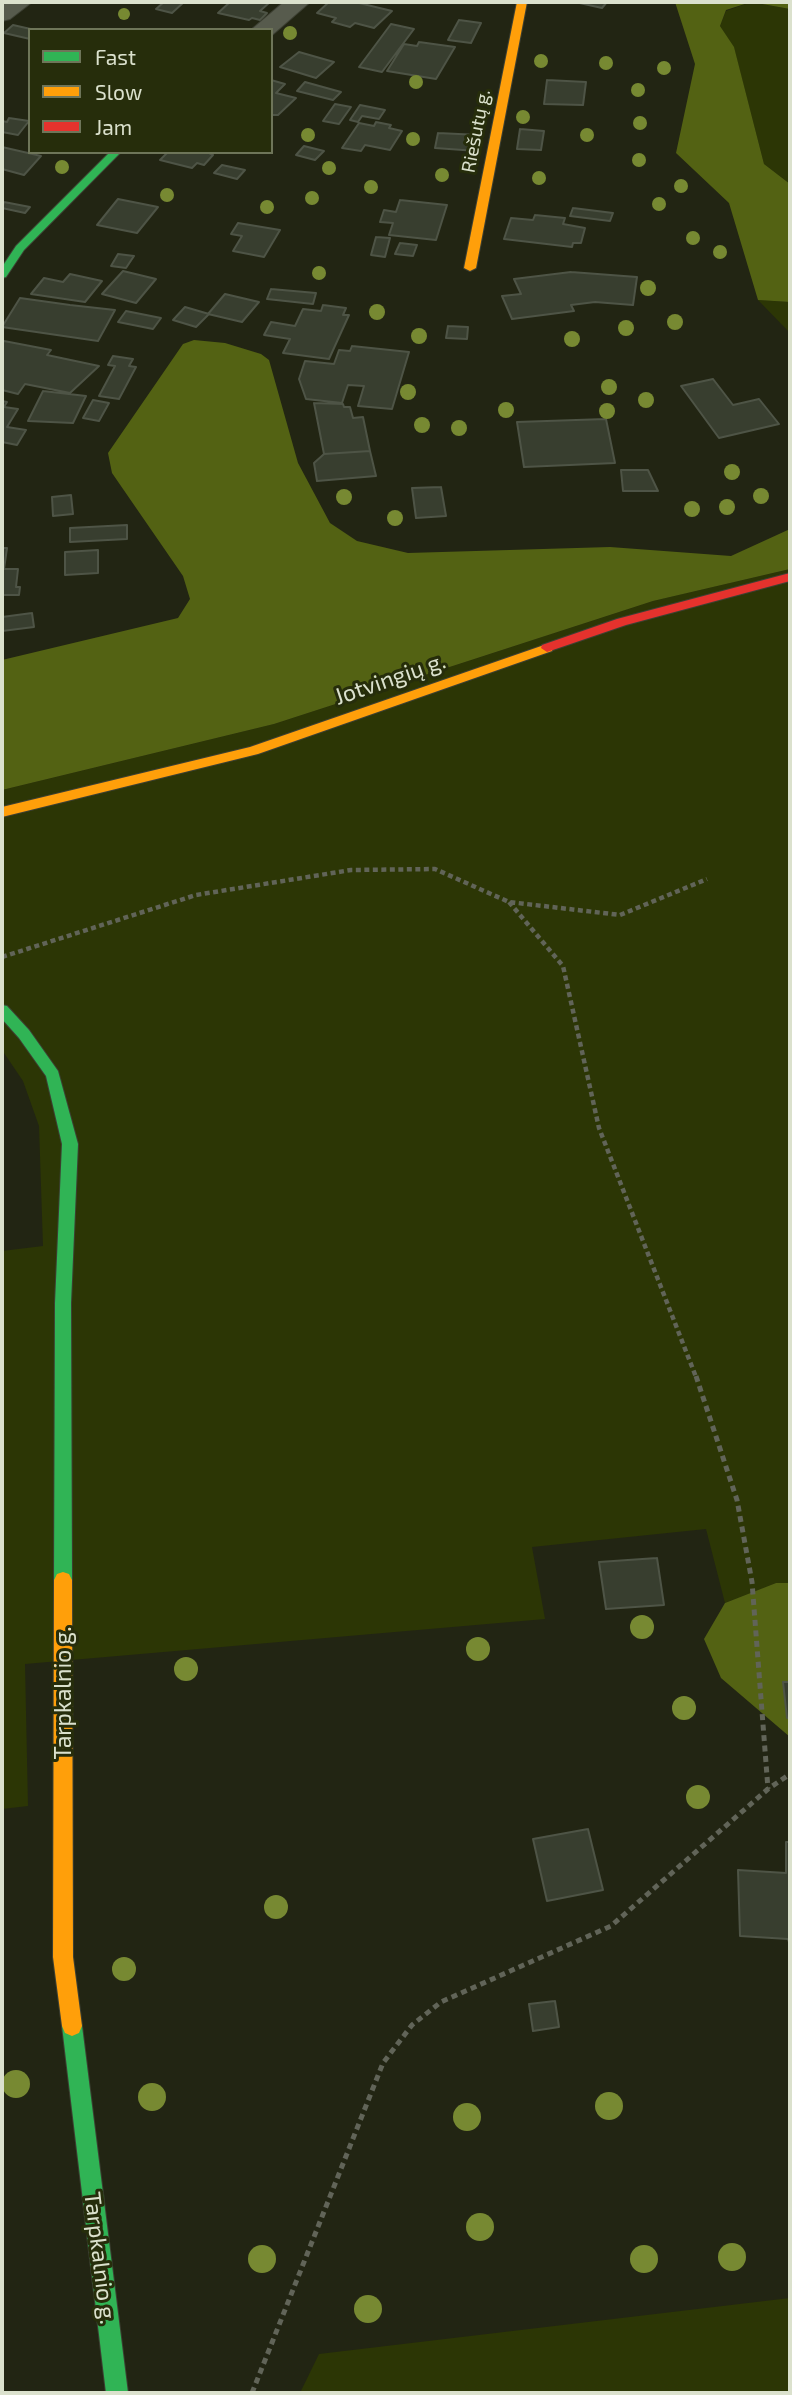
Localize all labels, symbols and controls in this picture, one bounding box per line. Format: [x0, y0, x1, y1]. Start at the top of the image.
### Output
legend [28, 28, 273, 154]
text: Fast [95, 44, 136, 69]
text: Slow [95, 79, 142, 104]
street label: Riešutų g. [457, 87, 495, 175]
text: Jam [95, 114, 132, 139]
street label: Jotvingių g. [331, 647, 449, 711]
street label: Tarpkalnio g. [49, 1627, 77, 1759]
street label: Tarpkalnio g. [78, 2190, 122, 2326]

